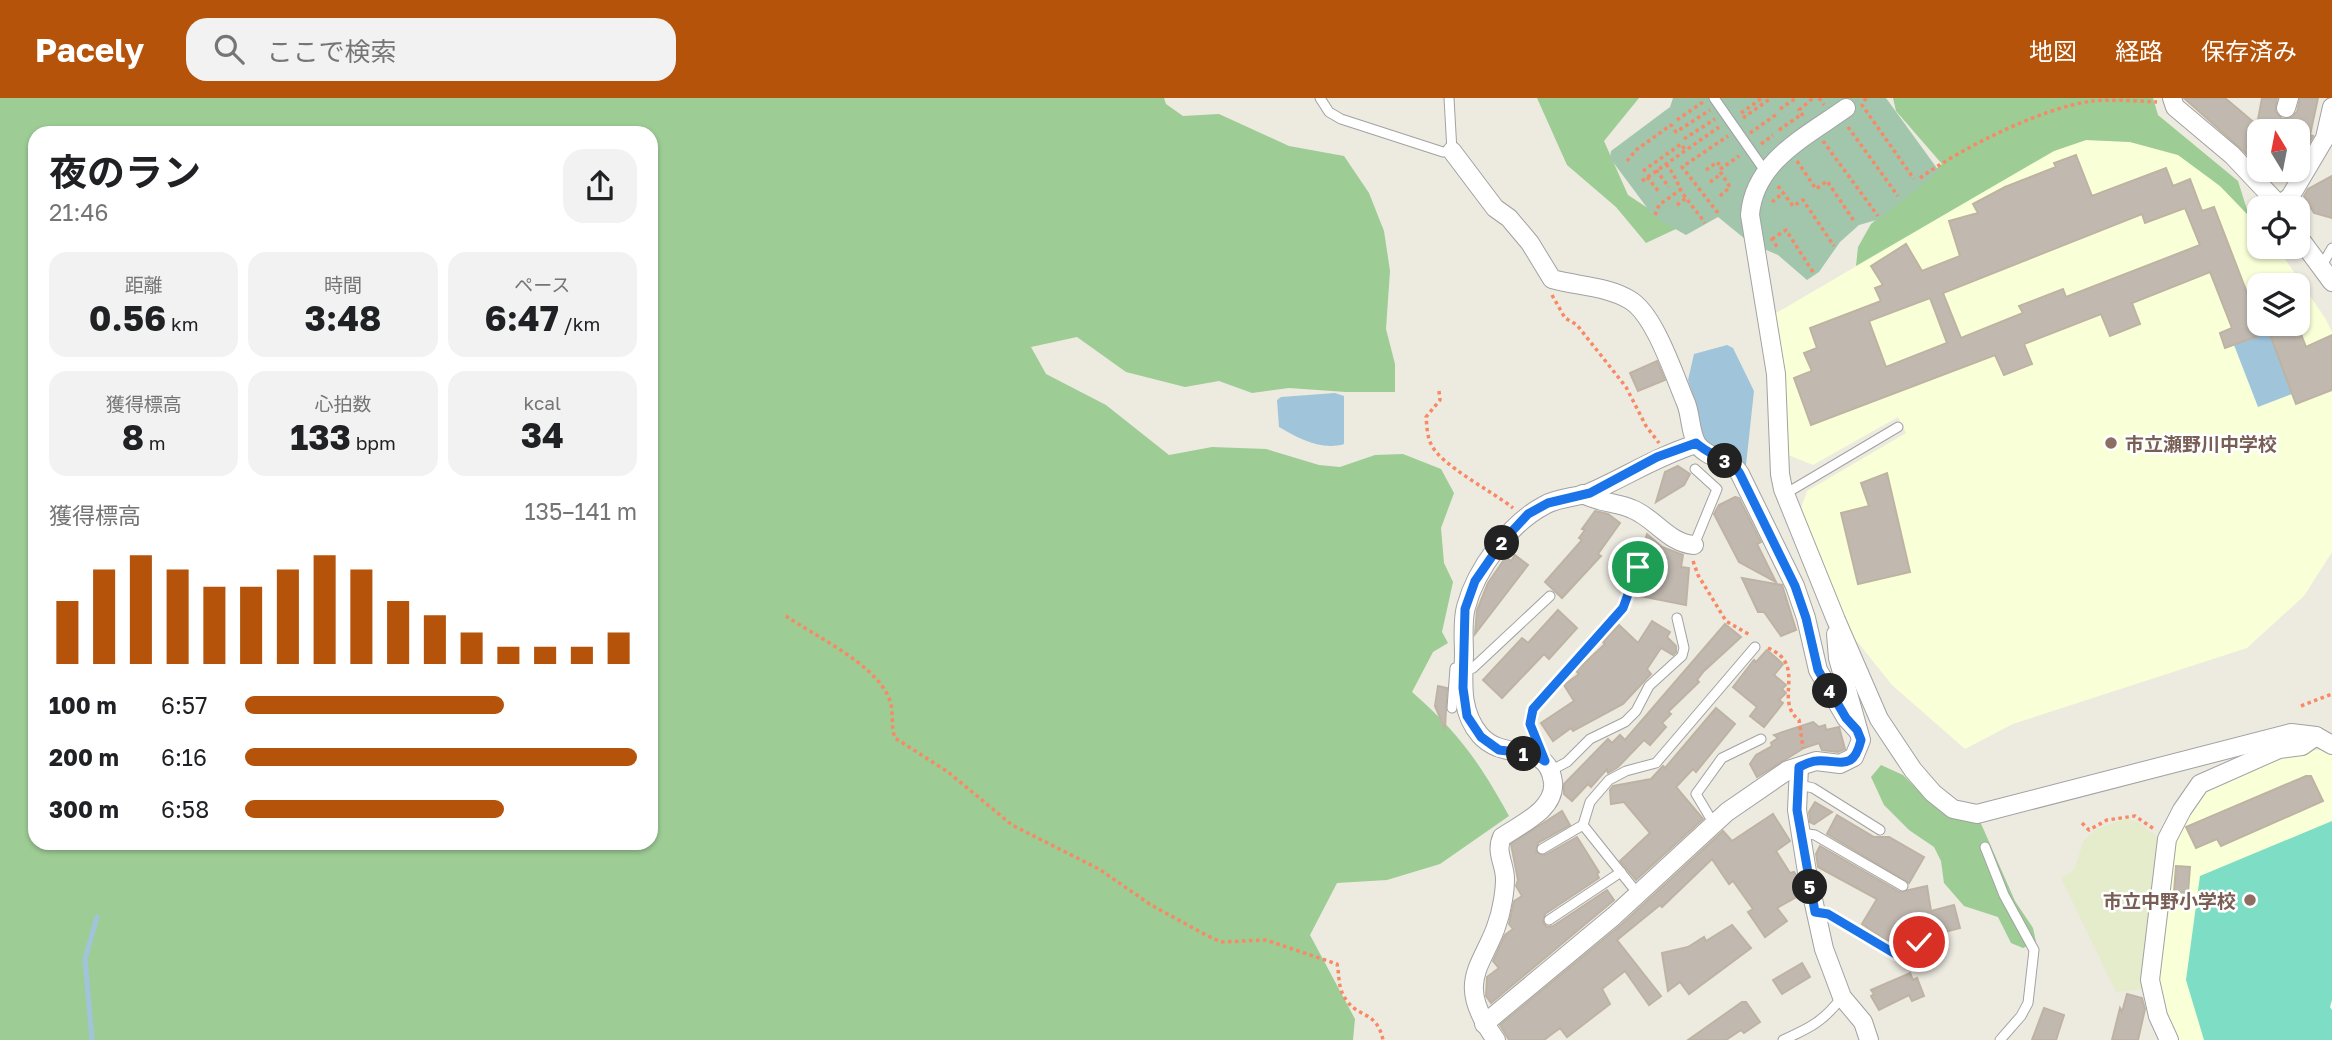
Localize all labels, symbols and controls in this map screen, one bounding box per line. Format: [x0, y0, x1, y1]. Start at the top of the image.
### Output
search box [186, 18, 676, 81]
text: Pacely [35, 30, 144, 69]
icon: search [210, 30, 248, 68]
text: ここで検索 [266, 36, 396, 67]
text: 地図 [2029, 36, 2077, 65]
text: 経路 [2115, 36, 2163, 65]
text: 保存済み [2201, 36, 2297, 65]
north arrow [2247, 119, 2310, 182]
map controls [2247, 119, 2310, 336]
text: 夜のラン [49, 149, 201, 194]
button: share [563, 149, 637, 223]
button: locate [2247, 196, 2310, 259]
text: 21:46 [49, 198, 108, 226]
text: 距離 [125, 273, 163, 296]
text: 時間 [324, 273, 362, 296]
text: ペース [514, 273, 570, 296]
button: layers [2247, 273, 2310, 336]
text: 0.56 [89, 297, 166, 339]
text: 3:48 [305, 297, 381, 339]
text: 6:47 [484, 297, 559, 339]
text: km [166, 312, 199, 335]
text: /km [559, 312, 600, 335]
text: kcal [524, 391, 561, 414]
text: 獲得標高 [106, 392, 182, 415]
text: 心拍数 [314, 392, 372, 415]
text: 34 [521, 414, 564, 456]
text: 8 [122, 416, 144, 458]
text: 133 [290, 416, 351, 458]
text: m [144, 431, 166, 454]
text: bpm [351, 431, 396, 454]
place label: 市立瀬野川中学校 [2125, 432, 2277, 455]
marker: 市立瀬野川中学校 [2103, 435, 2119, 451]
pin: 3 [1708, 444, 1742, 478]
text: 3 [1719, 449, 1730, 472]
text: 135–141 m [524, 497, 637, 525]
text: 獲得標高 [49, 501, 141, 529]
pin: 2 [1484, 526, 1520, 560]
text: 2 [1496, 531, 1507, 554]
pin [1608, 537, 1668, 597]
icon: arrive [1619, 548, 1657, 586]
pin: 4 [1812, 674, 1848, 708]
text: 4 [1824, 679, 1835, 702]
text: 100 m [49, 691, 117, 719]
text: 6:57 [161, 691, 207, 719]
pin: 1 [1506, 736, 1542, 772]
text: 1 [1519, 742, 1528, 765]
text: 200 m [49, 743, 119, 771]
text: 6:16 [161, 743, 207, 771]
text: 300 m [49, 795, 119, 823]
text: 6:58 [161, 795, 209, 823]
pin: 5 [1792, 870, 1828, 904]
text: 5 [1804, 875, 1815, 898]
place label: 市立中野小学校 [2103, 889, 2236, 912]
marker: 市立中野小学校 [2242, 892, 2258, 908]
pin [1889, 912, 1949, 972]
icon: check [1900, 923, 1938, 961]

